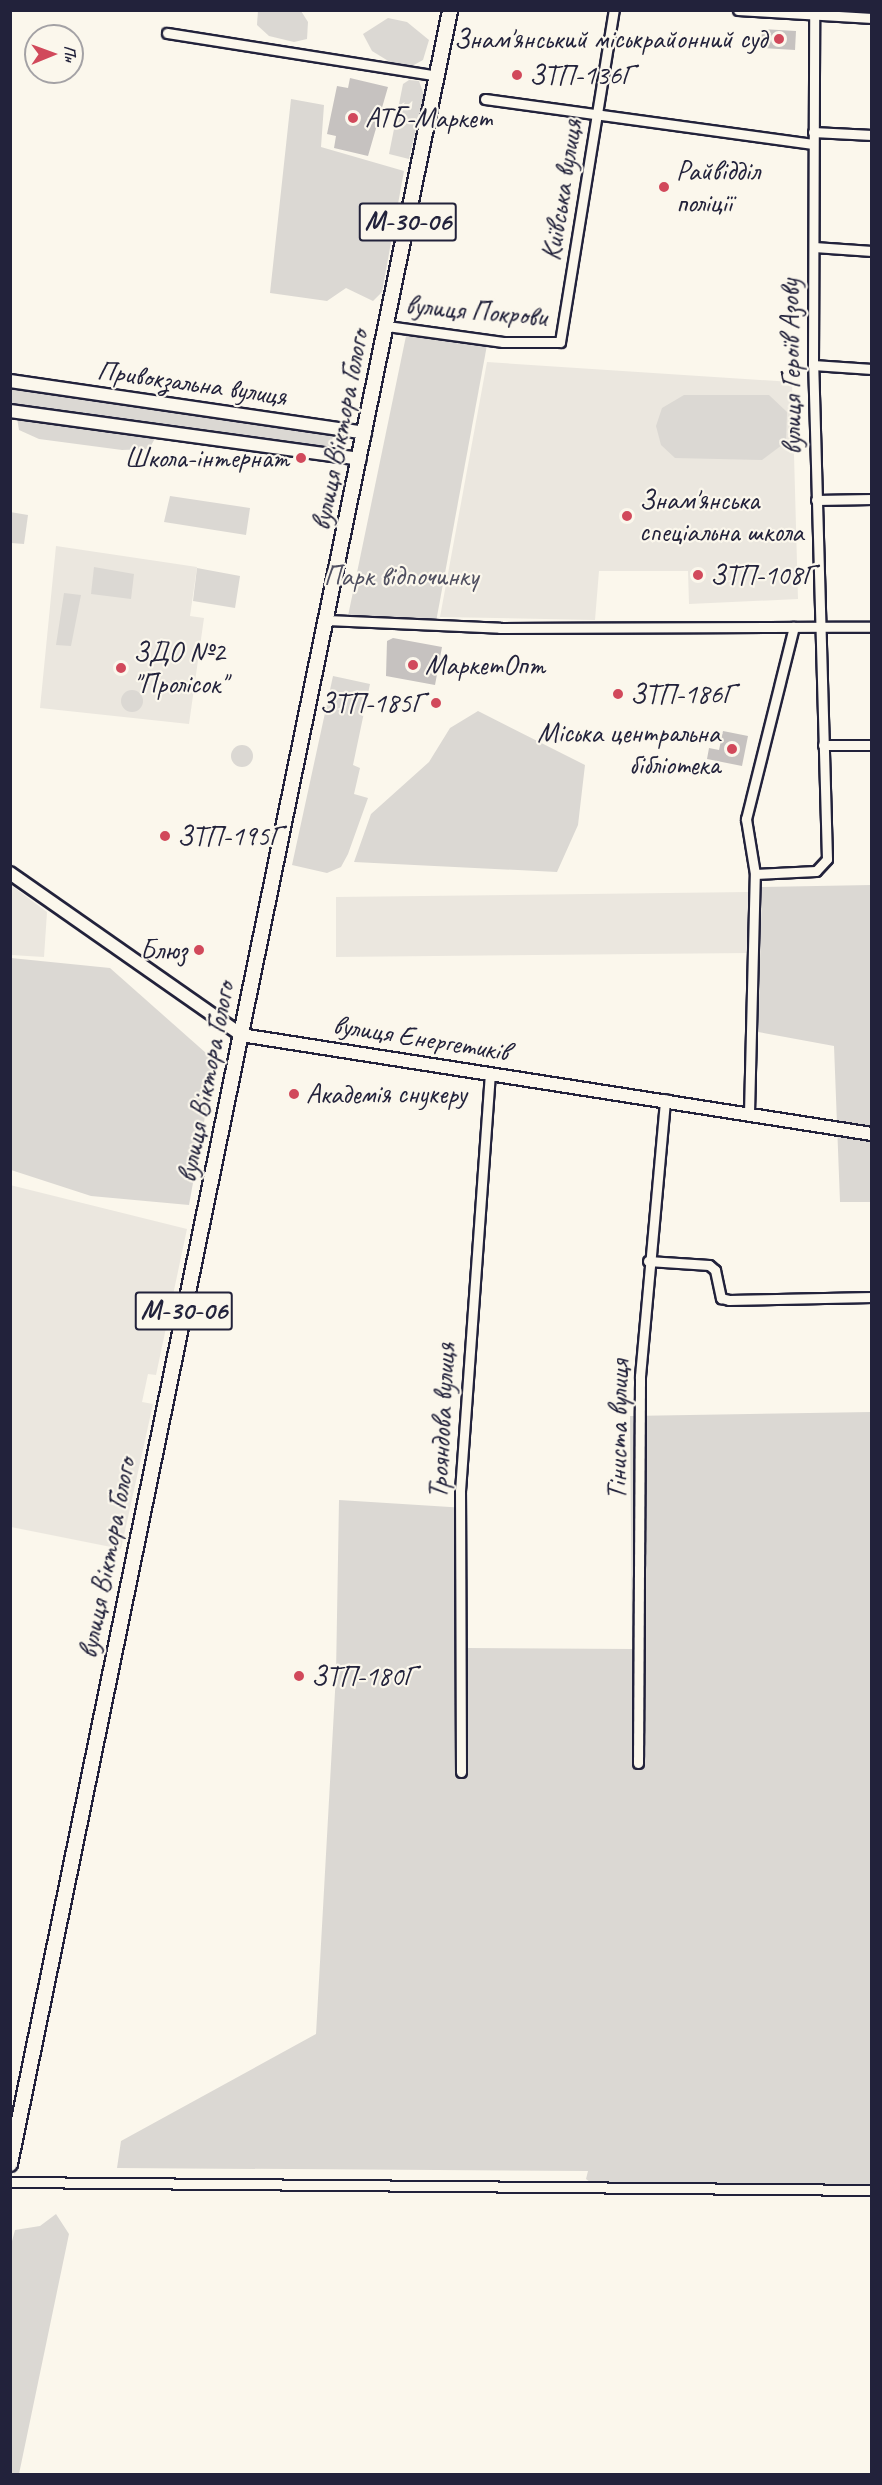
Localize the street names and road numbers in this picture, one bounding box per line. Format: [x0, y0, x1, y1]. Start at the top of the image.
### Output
street label: Київська вулиця [534, 117, 590, 263]
road number: М-30-06 [358, 198, 458, 246]
street label: вулиця Героїв Азову [773, 280, 809, 454]
street label: вулиця Покрови [404, 288, 548, 334]
street label: вулиця Віктора Голого [304, 327, 376, 533]
street label: Привокзальна вулиця [95, 353, 289, 413]
street label: вулиця Віктора Голого [170, 979, 242, 1185]
street label: вулиця Енергетиків [331, 1008, 511, 1068]
road number: М-30-06 [134, 1287, 234, 1335]
street label: Трояндова вулиця [421, 1342, 463, 1500]
street label: Тіниста вулиця [600, 1358, 636, 1502]
street label: вулиця Віктора Голого [71, 1455, 143, 1661]

